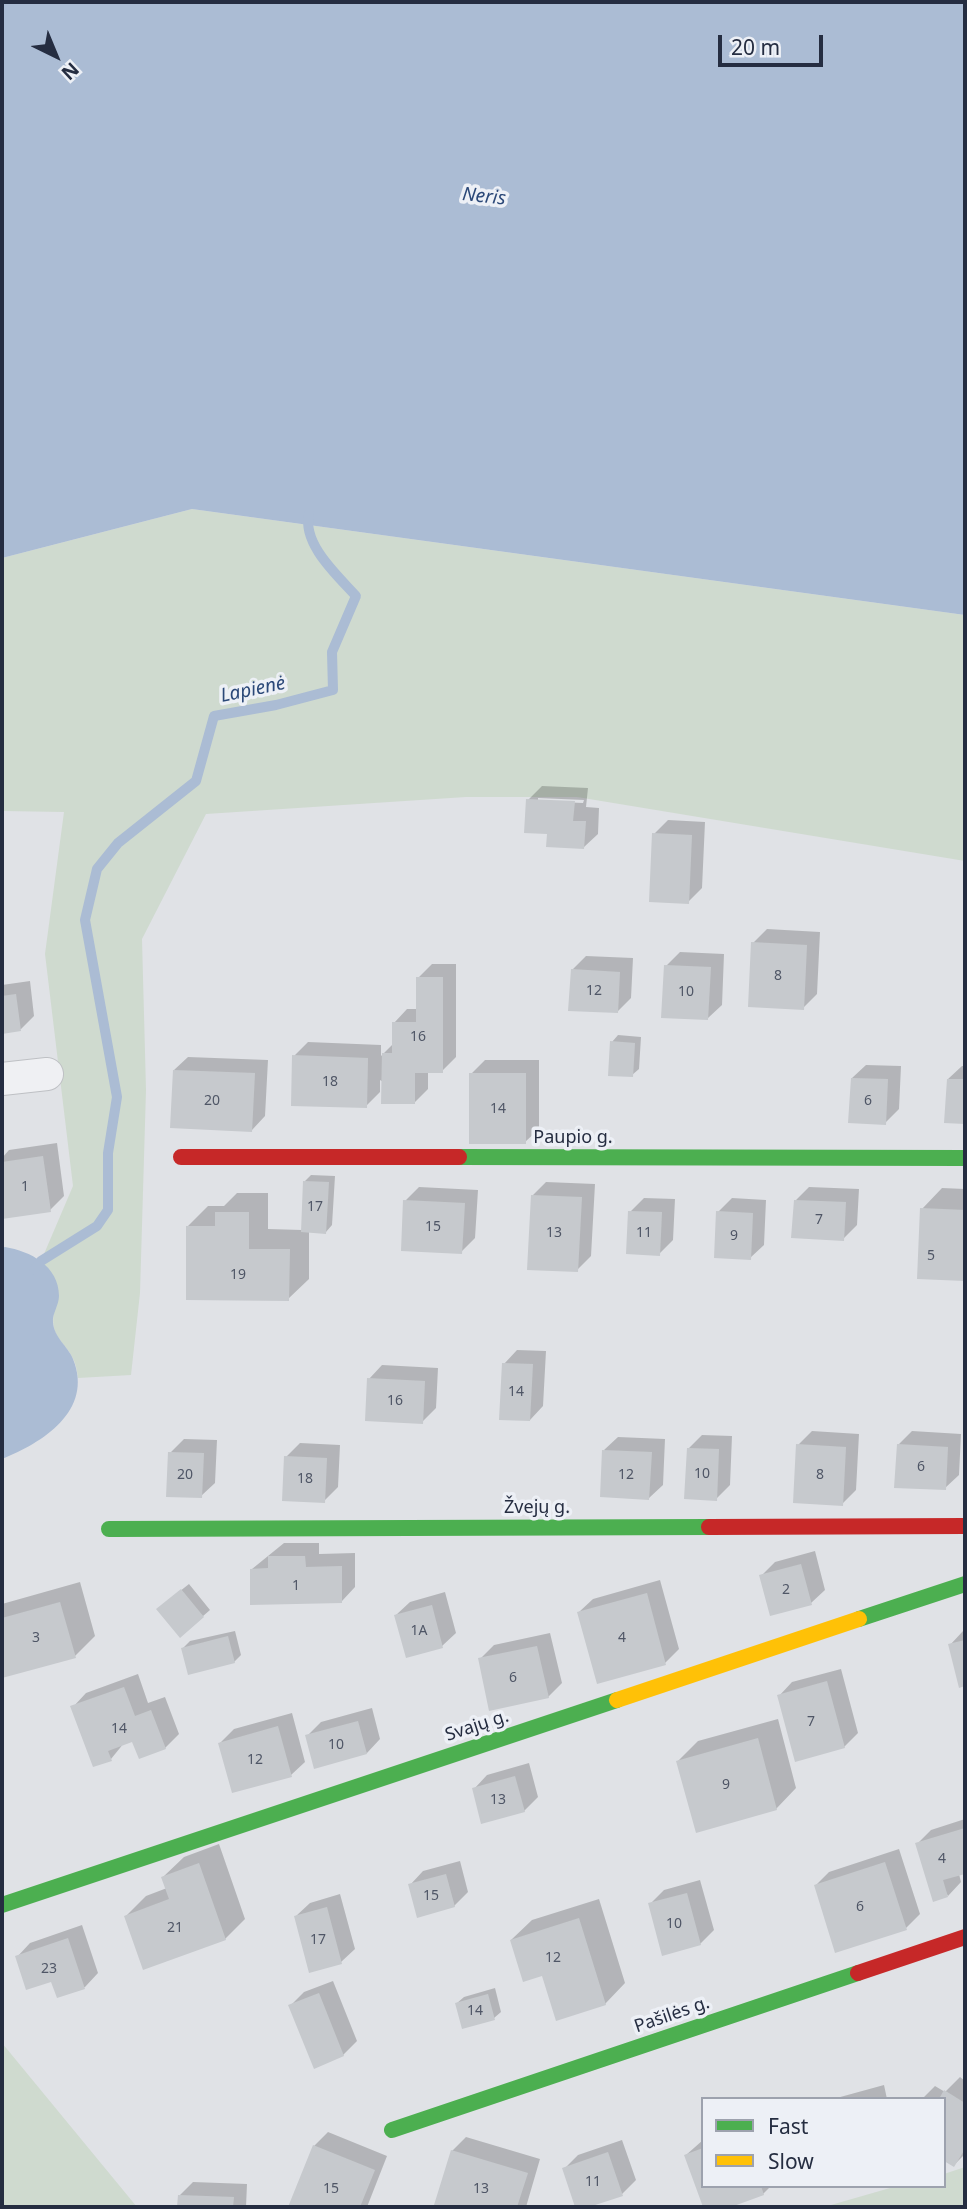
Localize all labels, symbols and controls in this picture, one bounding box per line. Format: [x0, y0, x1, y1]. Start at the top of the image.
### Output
north arrow [21, 21, 91, 91]
scale bar [722, 21, 827, 65]
text: 20 m [731, 33, 780, 61]
text: N [56, 57, 85, 86]
water label: Neris [461, 183, 507, 211]
water label: Lapienė [218, 672, 288, 708]
house number: 8 [774, 968, 782, 984]
house number: 12 [586, 983, 602, 999]
house number: 10 [678, 984, 694, 1000]
house number: 16 [410, 1029, 426, 1045]
house number: 18 [322, 1074, 338, 1090]
house number: 20 [204, 1093, 220, 1109]
house number: 6 [864, 1093, 872, 1109]
house number: 14 [490, 1101, 506, 1117]
street label: Paupio g. [533, 1127, 613, 1149]
house number: 1 [21, 1179, 29, 1195]
house number: 17 [307, 1199, 323, 1215]
house number: 7 [815, 1212, 823, 1228]
house number: 15 [425, 1219, 441, 1235]
house number: 13 [546, 1225, 562, 1241]
house number: 11 [636, 1225, 652, 1241]
house number: 9 [730, 1228, 738, 1244]
house number: 5 [927, 1248, 935, 1264]
house number: 19 [230, 1267, 246, 1283]
house number: 14 [508, 1384, 524, 1400]
house number: 16 [387, 1393, 403, 1409]
house number: 6 [917, 1459, 925, 1475]
house number: 10 [694, 1466, 710, 1482]
house number: 20 [177, 1467, 193, 1483]
house number: 12 [618, 1467, 634, 1483]
house number: 8 [816, 1467, 824, 1483]
house number: 18 [297, 1471, 313, 1487]
street label: Žvejų g. [504, 1497, 570, 1519]
house number: 1 [292, 1578, 300, 1594]
house number: 2 [782, 1582, 790, 1598]
house number: 1A [411, 1623, 427, 1639]
house number: 3 [32, 1630, 40, 1646]
house number: 4 [618, 1630, 626, 1646]
house number: 6 [509, 1670, 517, 1686]
street label: Svajų g. [443, 1706, 511, 1746]
house number: 7 [807, 1714, 815, 1730]
house number: 14 [111, 1721, 127, 1737]
house number: 10 [328, 1737, 344, 1753]
house number: 12 [247, 1752, 263, 1768]
house number: 9 [722, 1777, 730, 1793]
house number: 13 [490, 1792, 506, 1808]
house number: 4 [938, 1851, 946, 1867]
house number: 15 [423, 1888, 439, 1904]
house number: 6 [856, 1899, 864, 1915]
house number: 10 [666, 1916, 682, 1932]
house number: 21 [167, 1920, 183, 1936]
house number: 17 [310, 1932, 326, 1948]
house number: 12 [545, 1950, 561, 1966]
house number: 23 [41, 1961, 57, 1977]
street label: Pašilės g. [631, 1992, 713, 2038]
house number: 14 [467, 2003, 483, 2019]
legend [701, 2097, 946, 2188]
text: Fast [768, 2112, 808, 2140]
text: Slow [768, 2147, 814, 2175]
house number: 11 [585, 2174, 601, 2190]
house number: 15 [323, 2181, 339, 2197]
house number: 13 [473, 2181, 489, 2197]

